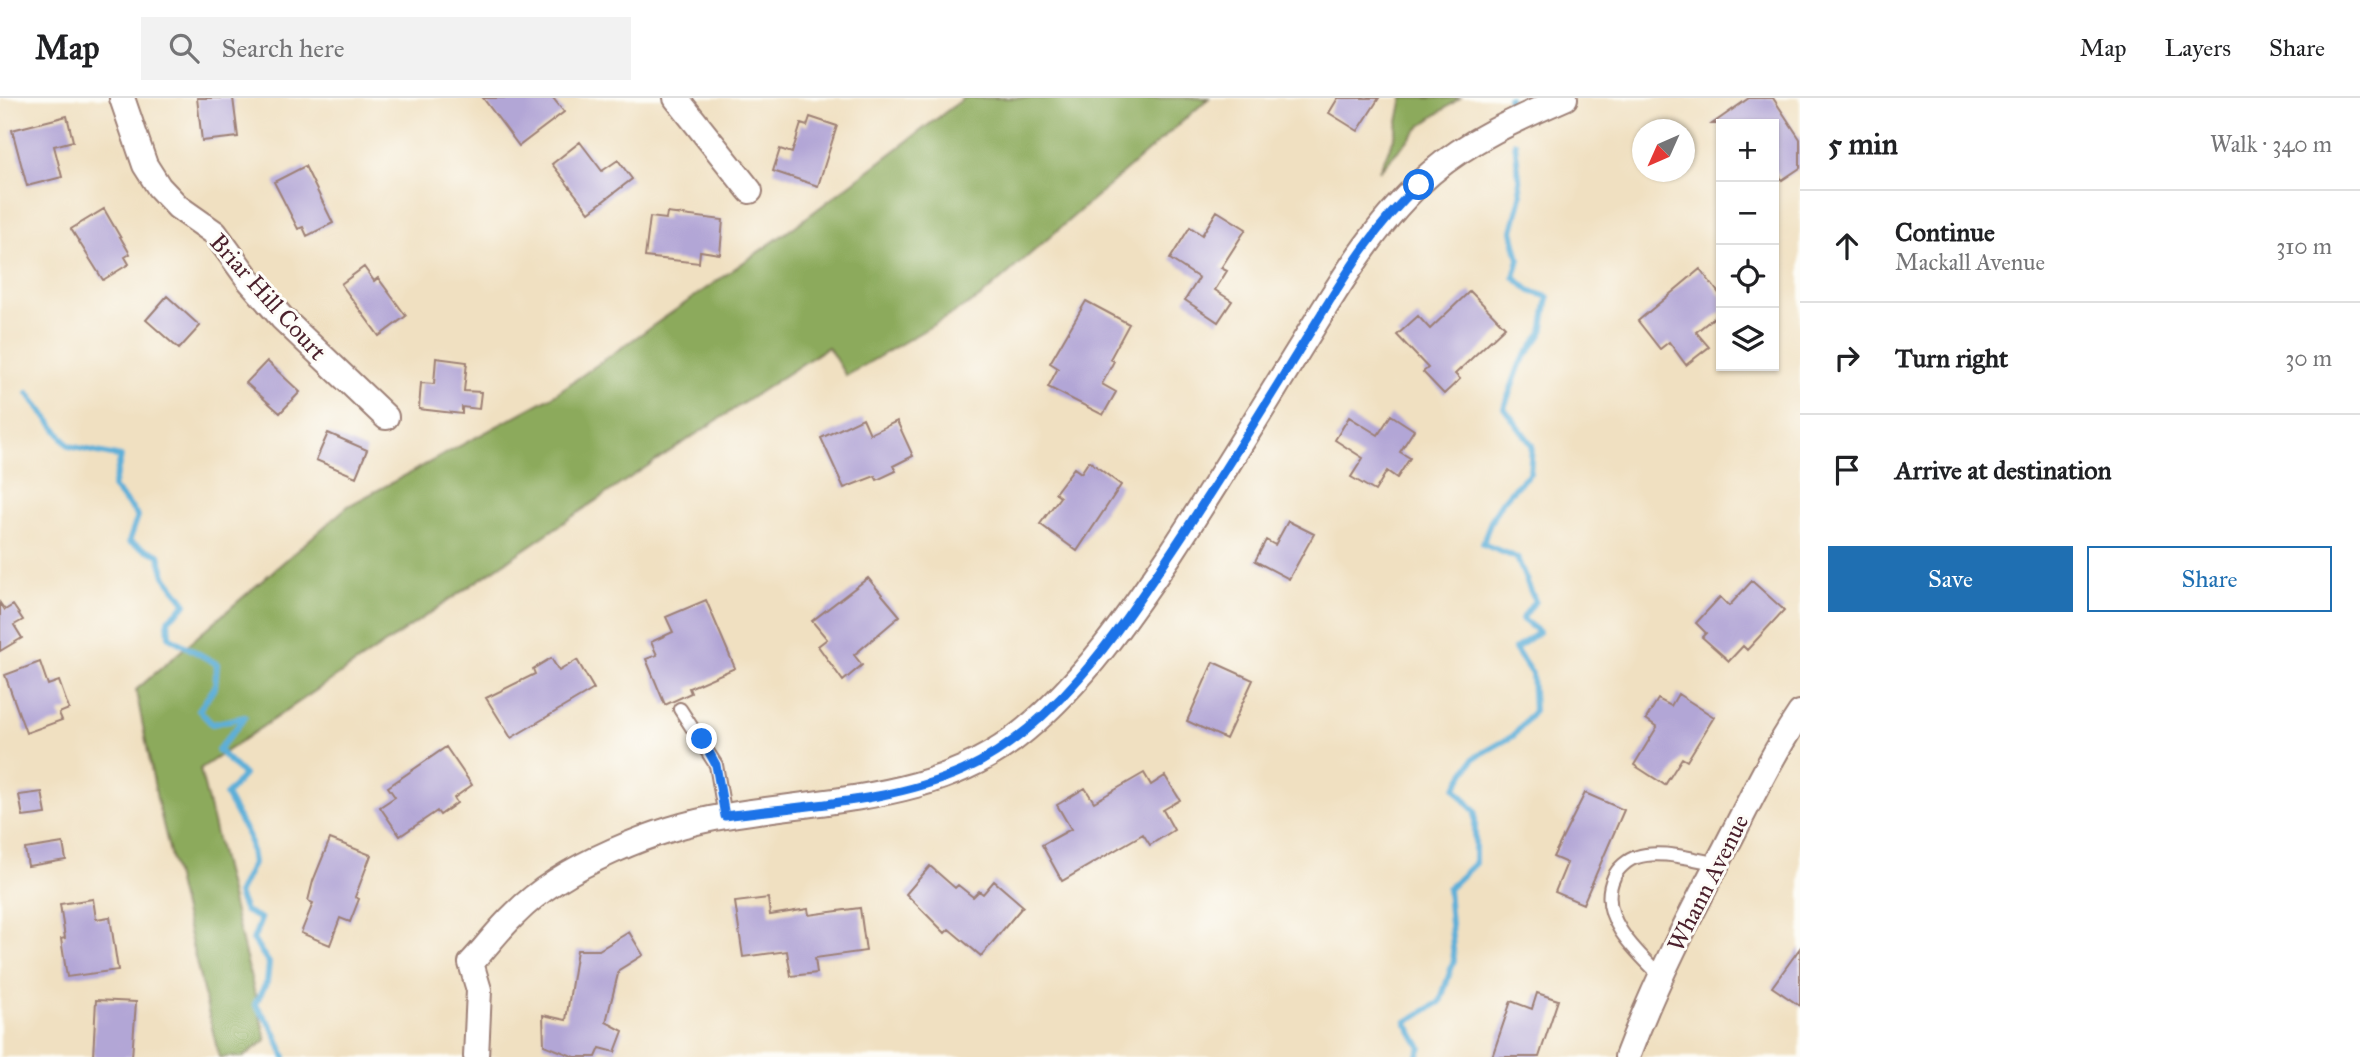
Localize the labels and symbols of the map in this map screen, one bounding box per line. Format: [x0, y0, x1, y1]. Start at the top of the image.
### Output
north arrow [1632, 119, 1695, 182]
route start [1403, 169, 1434, 200]
street label: Briar Hill Court [203, 227, 333, 367]
route end [686, 723, 717, 754]
street label: Whann Avenue [1661, 810, 1755, 956]

